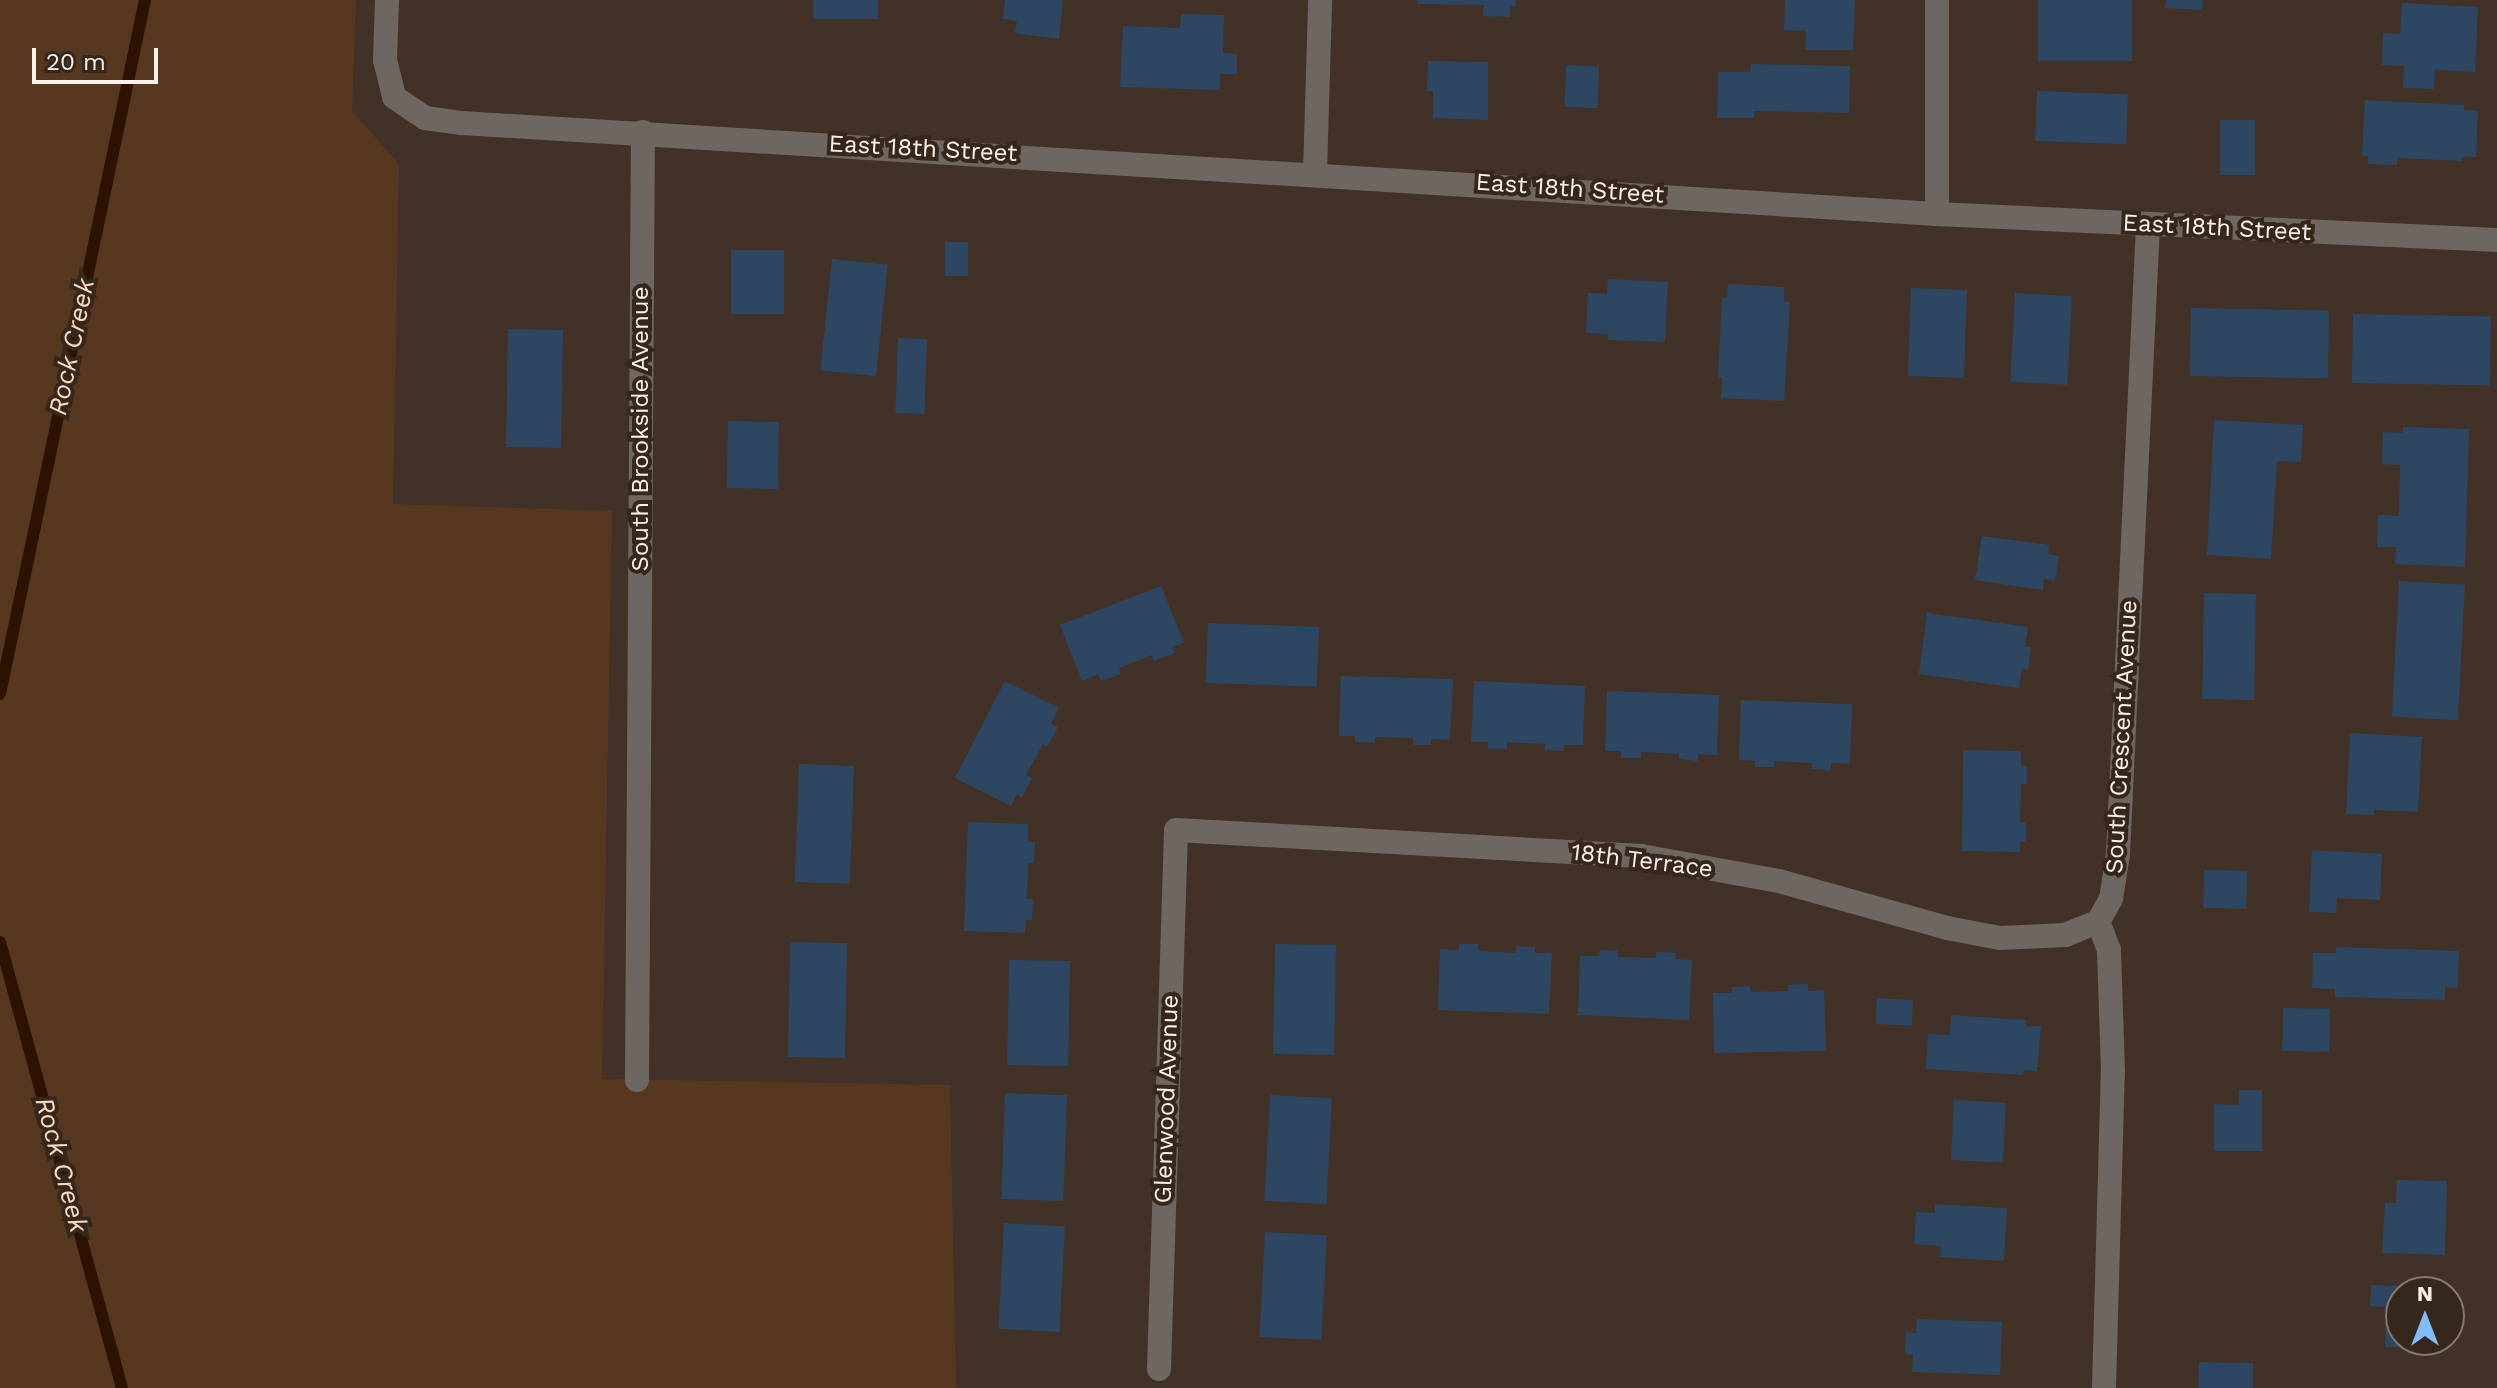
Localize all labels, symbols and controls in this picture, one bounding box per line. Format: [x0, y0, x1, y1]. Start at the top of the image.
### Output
scale bar [36, 32, 162, 82]
text: 20 m [46, 48, 106, 76]
street label: East 18th Street [828, 130, 1018, 168]
street label: East 18th Street [1475, 168, 1665, 210]
street label: East 18th Street [2122, 209, 2312, 247]
water label: Rock Creek [42, 276, 102, 418]
street label: South Brookside Avenue [627, 286, 655, 572]
street label: South Crescent Avenue [2100, 599, 2144, 875]
street label: 18th Terrace [1569, 838, 1715, 884]
street label: Glenwood Avenue [1149, 994, 1185, 1204]
water label: Rock Creek [28, 1094, 94, 1236]
north arrow [2385, 1276, 2465, 1356]
text: N [2417, 1281, 2433, 1306]

